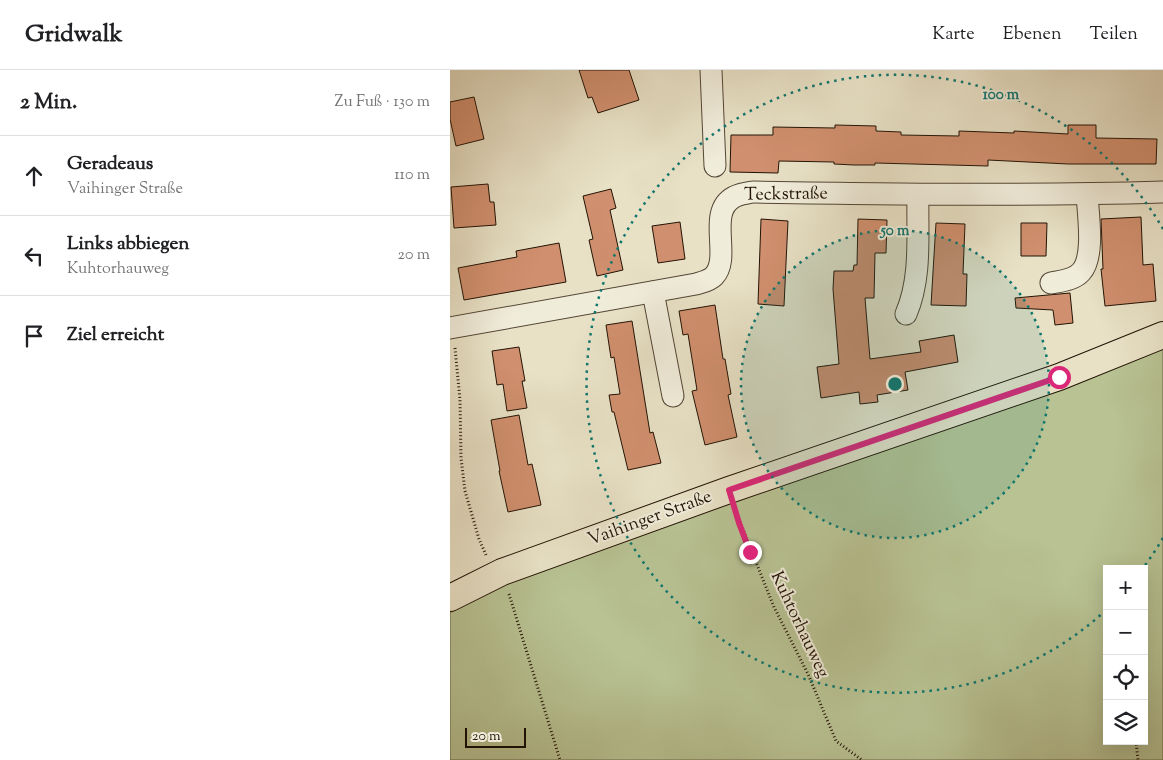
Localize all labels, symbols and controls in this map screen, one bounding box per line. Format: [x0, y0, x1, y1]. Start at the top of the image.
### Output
text: Gridwalk [25, 18, 123, 52]
text: Karte [932, 22, 975, 48]
text: Ebenen [1003, 22, 1062, 48]
text: Teilen [1090, 22, 1138, 48]
text: 100 m [983, 85, 1020, 106]
text: 2 Min. [20, 88, 77, 118]
text: Zu Fuß · 130 m [334, 91, 430, 114]
text: Geradeaus [67, 151, 153, 178]
icon: ahead [20, 162, 48, 190]
text: 110 m [394, 164, 430, 187]
text: Vaihinger Straße [67, 178, 183, 201]
street label: Teckstraße [744, 181, 828, 209]
text: 50 m [880, 221, 910, 242]
text: Links abbiegen [67, 231, 190, 258]
icon: left [20, 242, 48, 270]
text: 20 m [397, 244, 430, 267]
text: Kuhtorhauweg [67, 258, 169, 281]
icon: arrive [20, 322, 48, 350]
text: Ziel erreicht [67, 322, 164, 349]
route start [1048, 366, 1071, 389]
centre of rings [886, 375, 904, 393]
street label: Vaihinger Straße [584, 484, 716, 554]
route end [739, 541, 762, 564]
map controls [1103, 565, 1148, 745]
button: + [1103, 565, 1148, 610]
street label: Kuhtorhauweg [763, 567, 835, 683]
button: − [1103, 610, 1148, 655]
button: locate [1103, 655, 1148, 700]
button: layers [1103, 700, 1148, 745]
scale bar [465, 725, 526, 748]
text: 20 m [472, 727, 501, 747]

